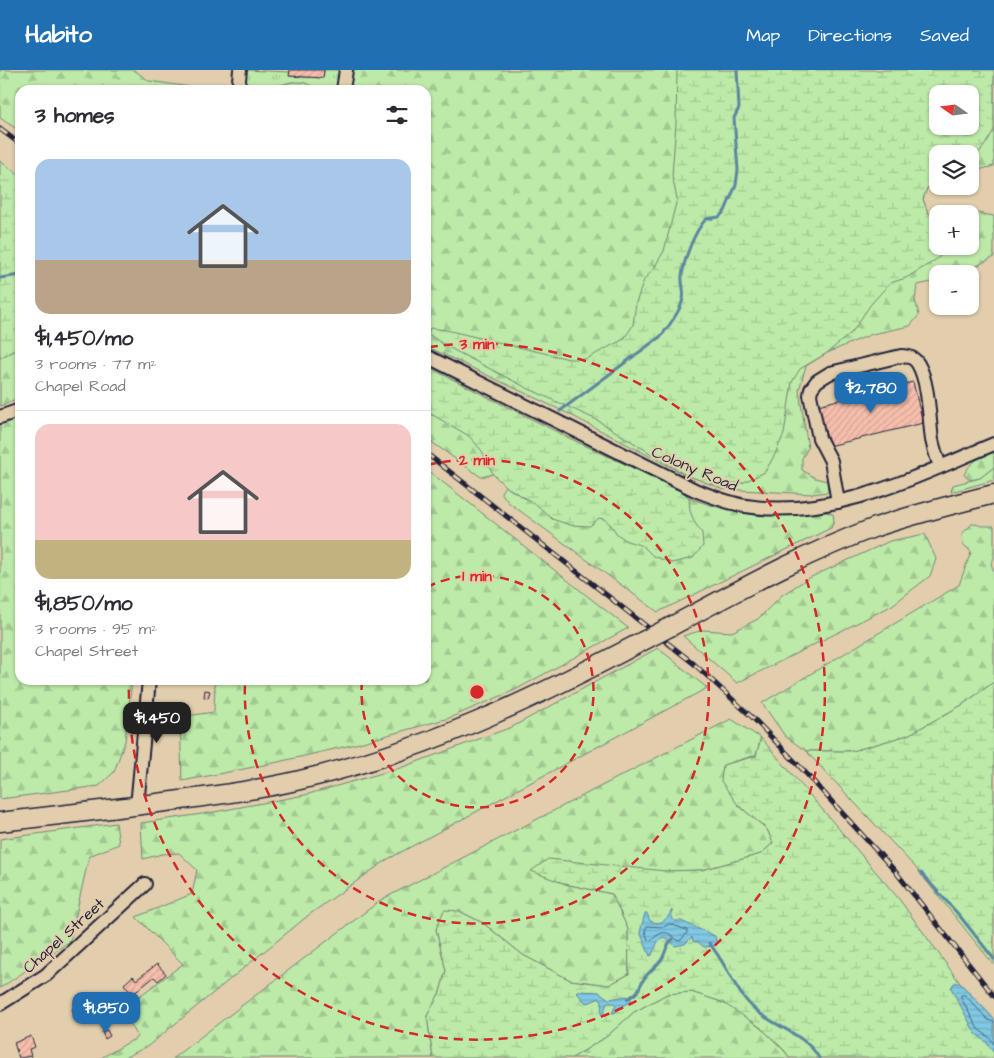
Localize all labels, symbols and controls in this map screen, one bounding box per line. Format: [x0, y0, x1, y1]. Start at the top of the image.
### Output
text: Habito [25, 18, 92, 52]
text: Map [746, 23, 780, 48]
text: Directions [808, 23, 892, 48]
text: Saved [920, 23, 969, 48]
north arrow [929, 85, 979, 135]
map controls [929, 85, 979, 315]
text: 3 homes [35, 101, 115, 130]
icon: filters [383, 101, 411, 129]
button: layers [929, 145, 979, 195]
icon: home [178, 191, 268, 281]
button: + [929, 205, 979, 255]
button: − [929, 265, 979, 315]
text: $1,450/mo [35, 324, 133, 353]
text: 3 min [458, 334, 495, 355]
text: 3 rooms · 77 m² [35, 353, 156, 375]
pin: $2,780 [830, 372, 912, 414]
text: Chapel Road [35, 375, 126, 397]
text: $2,780 [845, 377, 897, 399]
street label: Colony Road [648, 441, 741, 498]
text: 2 min [458, 450, 496, 471]
icon: home [178, 457, 268, 547]
text: 1 min [462, 566, 492, 587]
text: $1,850/mo [35, 589, 133, 618]
text: 3 rooms · 95 m² [35, 618, 157, 640]
text: Chapel Street [35, 640, 138, 662]
centre of rings [468, 683, 486, 701]
pin: $1,450 [116, 702, 198, 744]
text: $1,450 [134, 707, 180, 729]
street label: Chapel Street [18, 893, 110, 978]
pin: $1,850 [65, 992, 147, 1034]
text: $1,850 [83, 997, 129, 1019]

